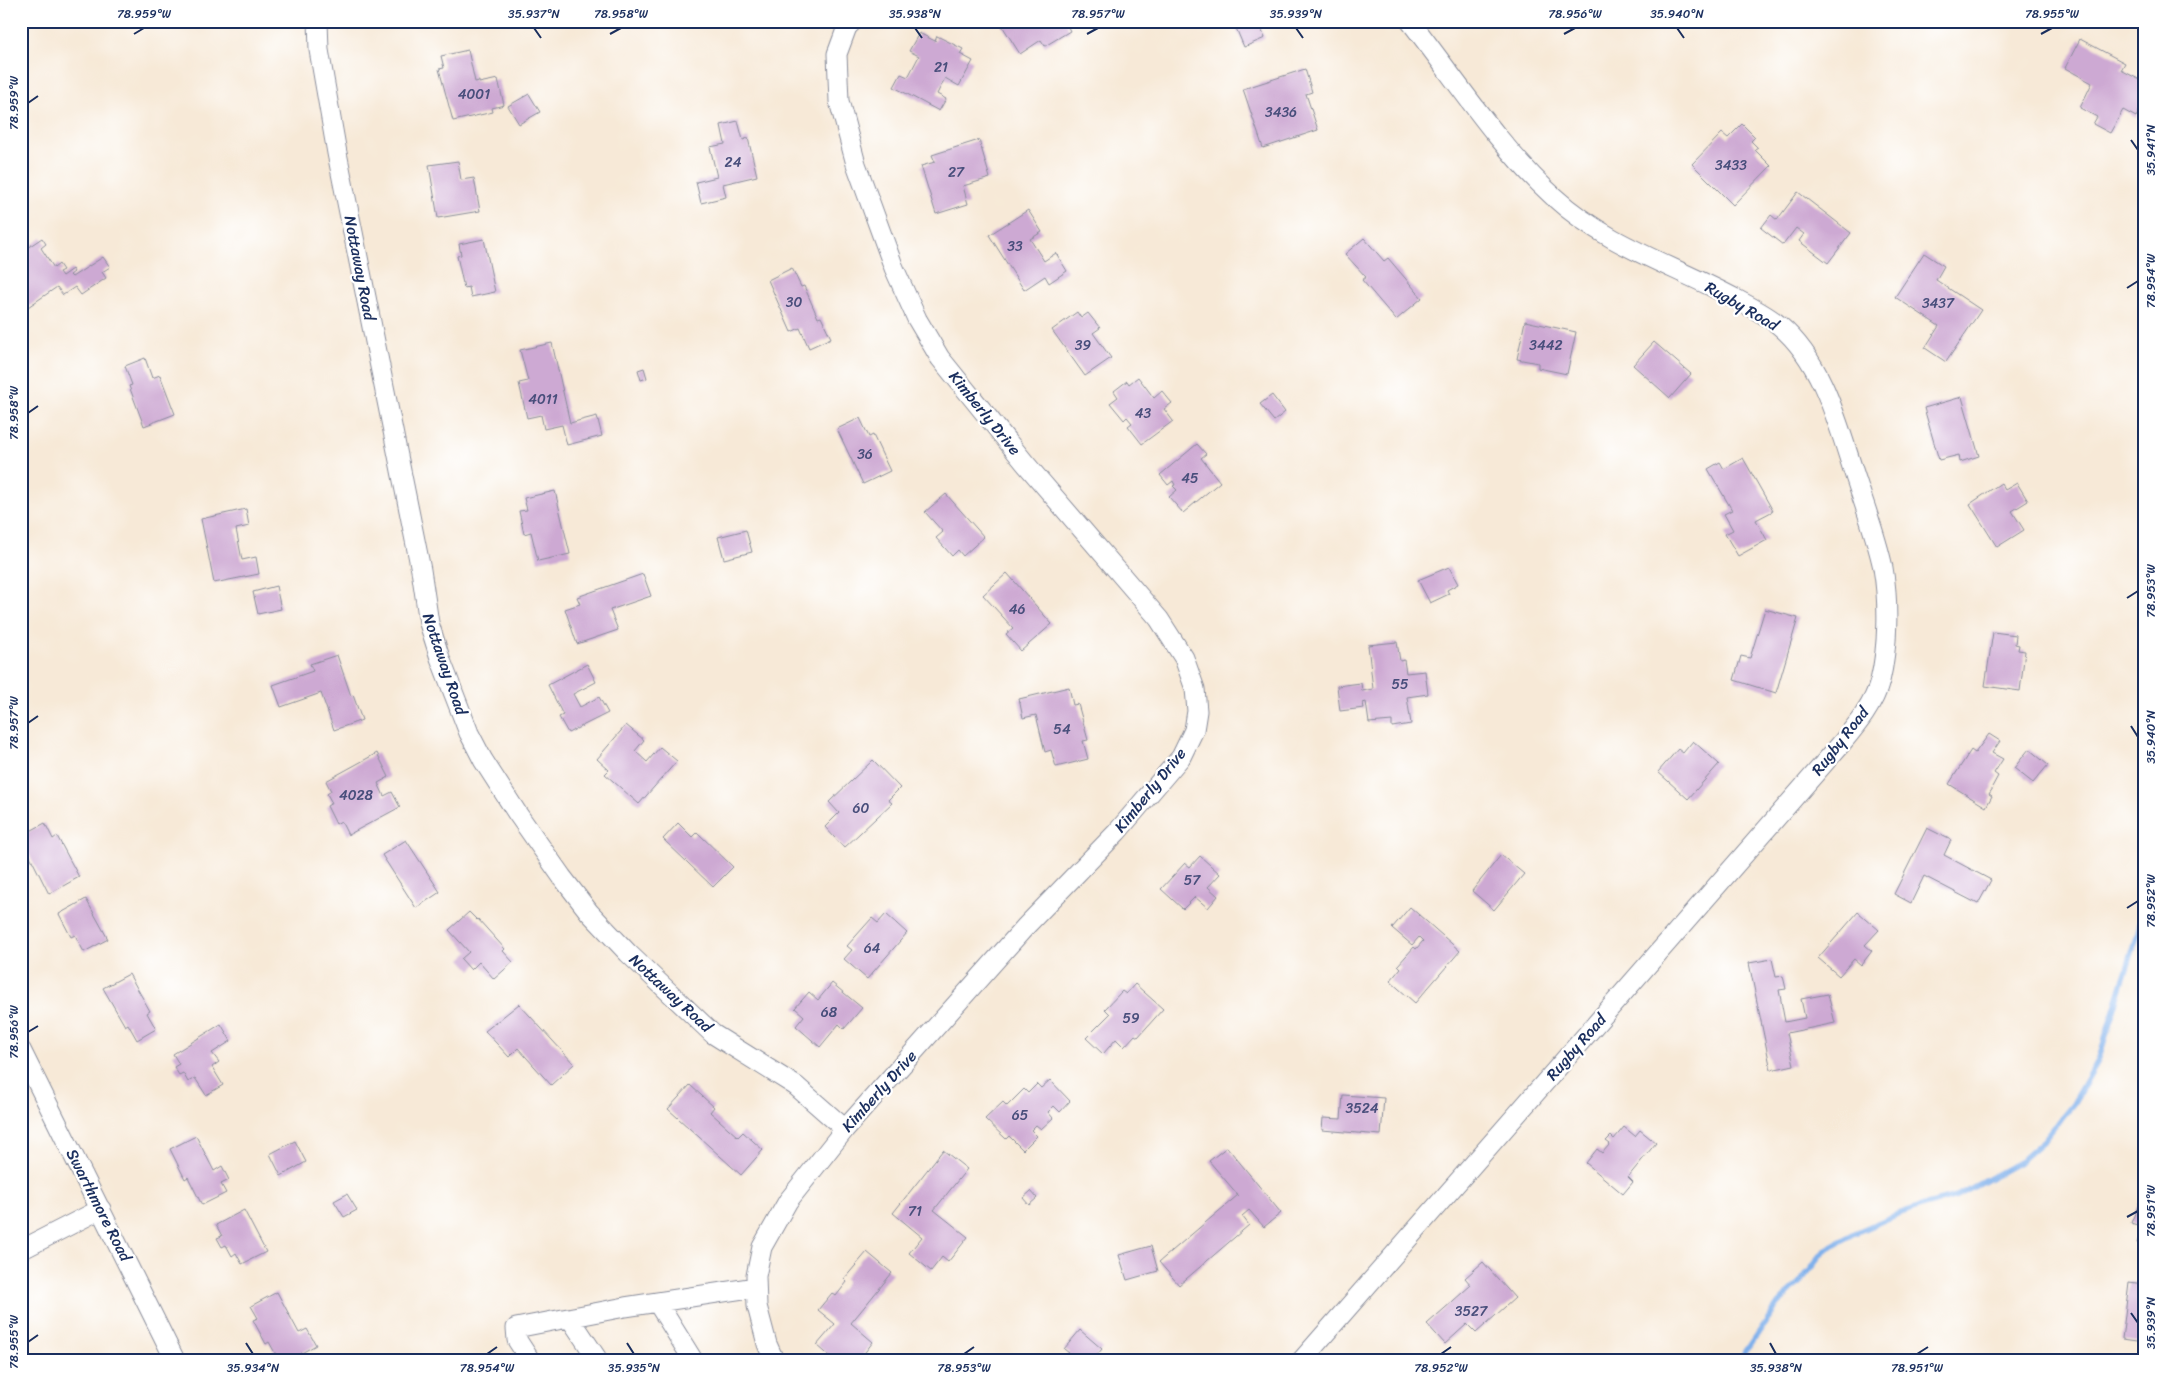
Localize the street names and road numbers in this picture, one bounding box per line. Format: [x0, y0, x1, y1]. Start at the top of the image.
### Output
street label: Nottaway Road [336, 213, 385, 324]
street label: Rugby Road [1699, 273, 1786, 340]
street label: Kimberly Drive [941, 364, 1029, 462]
street label: Nottaway Road [414, 609, 477, 720]
street label: Rugby Road [1803, 699, 1877, 782]
street label: Kimberly Drive [1106, 741, 1194, 839]
street label: Nottaway Road [622, 946, 721, 1041]
street label: Rugby Road [1538, 1006, 1615, 1087]
street label: Kimberly Drive [834, 1043, 924, 1139]
street label: Swarthmore Road [58, 1143, 141, 1268]

